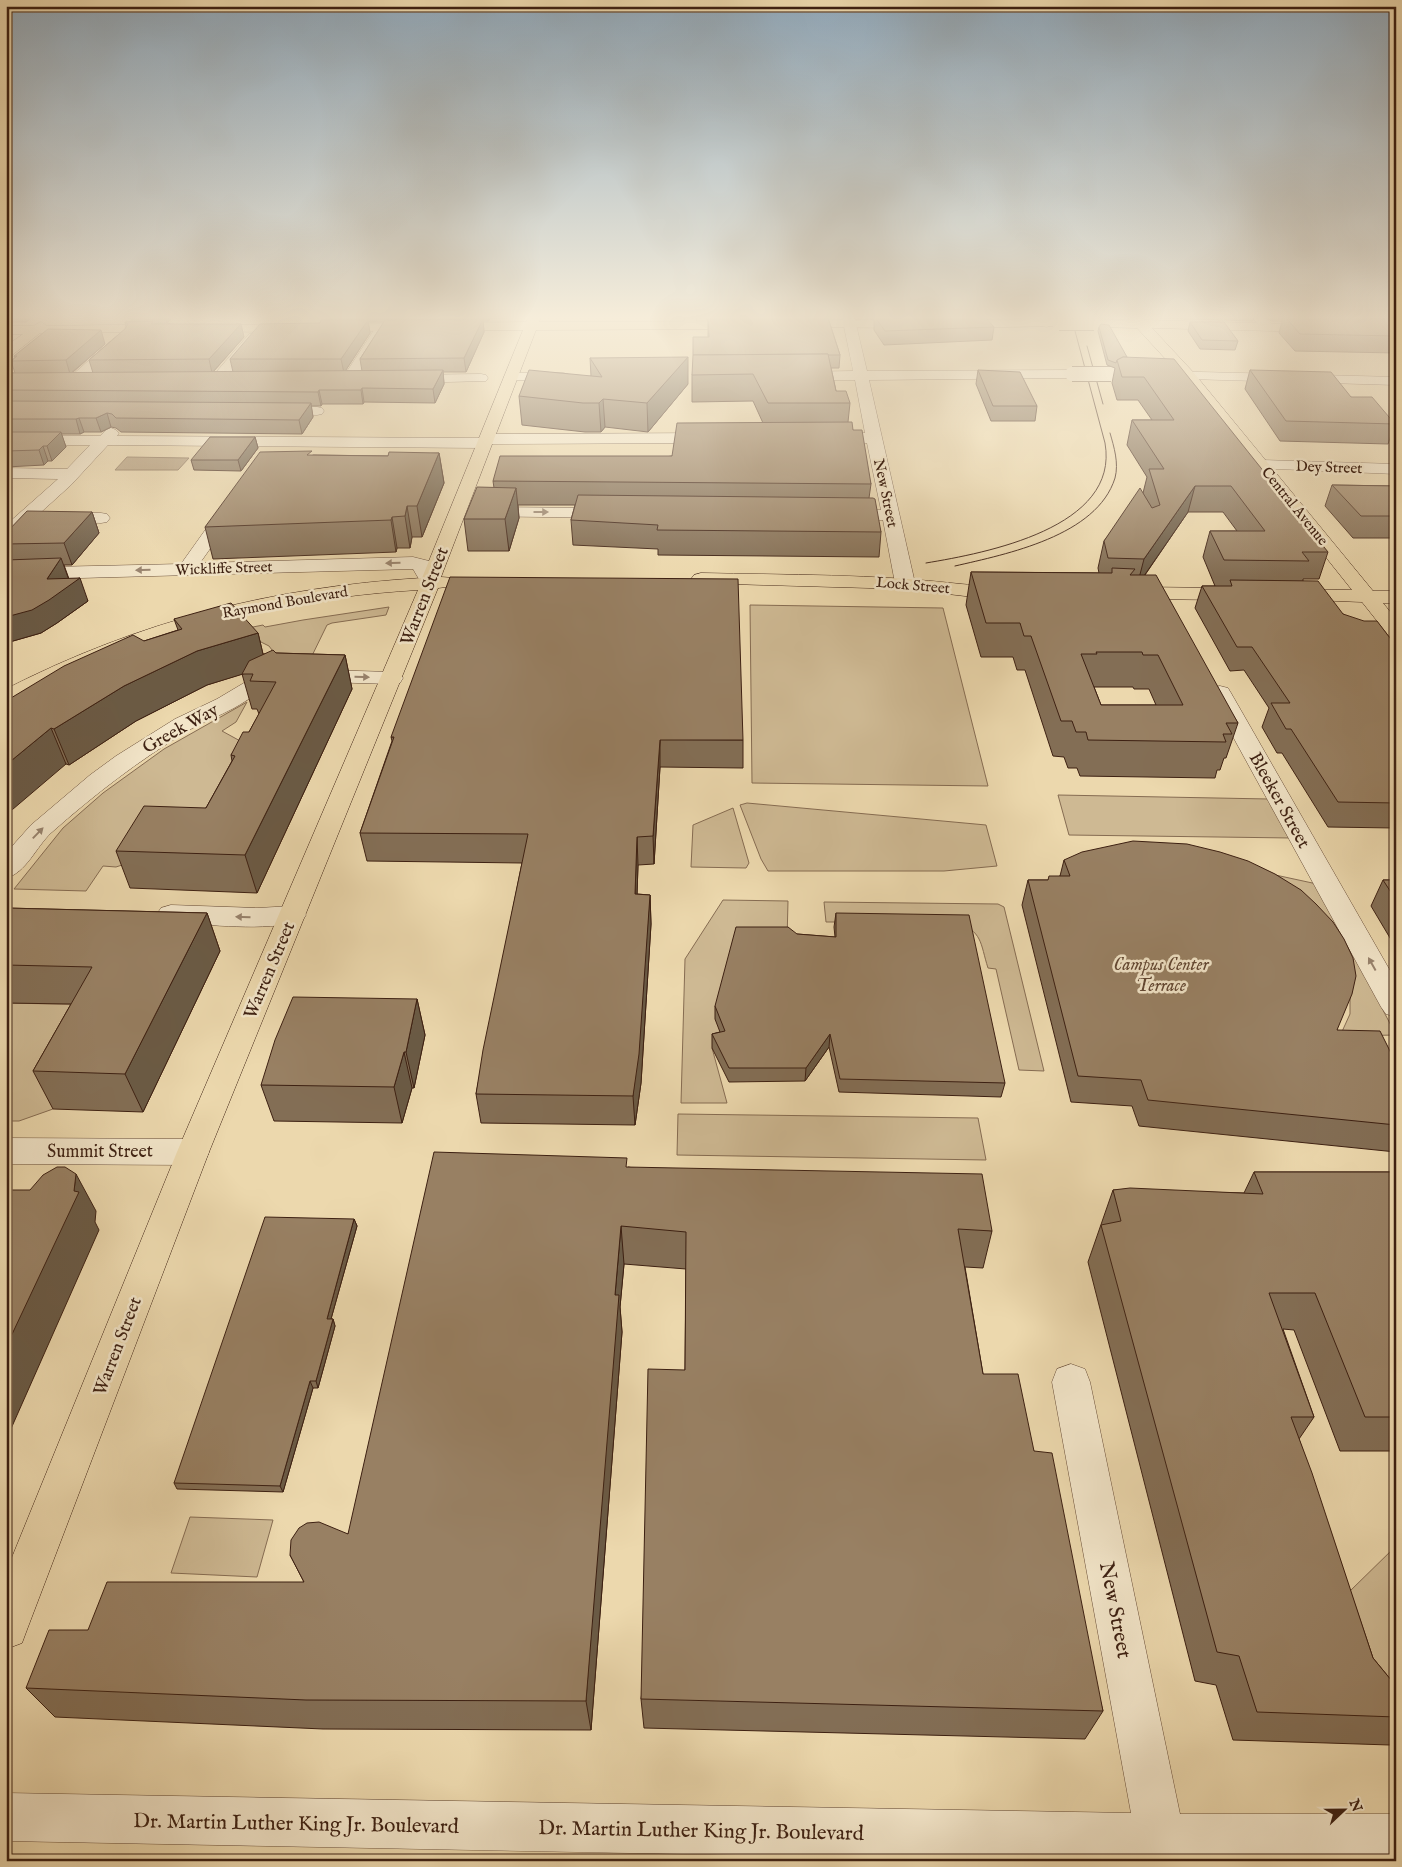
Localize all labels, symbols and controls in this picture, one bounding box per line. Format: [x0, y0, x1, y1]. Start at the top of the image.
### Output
street label: New Street [869, 457, 902, 529]
street label: Dey Street [1295, 457, 1363, 478]
street label: Central Avenue [1257, 463, 1332, 550]
one-way arrow [533, 508, 549, 516]
street label: Warren Street [396, 544, 455, 649]
street label: Wickliffe Street [175, 557, 273, 580]
one-way arrow [384, 560, 400, 568]
one-way arrow [135, 567, 151, 575]
street label: Lock Street [875, 573, 951, 598]
street label: Raymond Boulevard [221, 582, 350, 623]
one-way arrow [354, 673, 370, 681]
street label: Greek Way [139, 699, 223, 760]
street label: Bleeker Street [1243, 749, 1315, 853]
one-way arrow [32, 827, 44, 839]
one-way arrow [235, 912, 251, 920]
street label: Warren Street [240, 918, 301, 1023]
park label: Campus Center Terrace [1113, 954, 1209, 998]
one-way arrow [1368, 957, 1376, 972]
street label: Summit Street [47, 1141, 153, 1164]
street label: Warren Street [89, 1294, 148, 1399]
street label: New Street [1092, 1560, 1137, 1661]
north arrow [1320, 1784, 1370, 1834]
text: N [1344, 1796, 1366, 1814]
street label: Dr. Martin Luther King Jr. Boulevard [133, 1808, 460, 1841]
street label: Dr. Martin Luther King Jr. Boulevard [538, 1815, 865, 1848]

